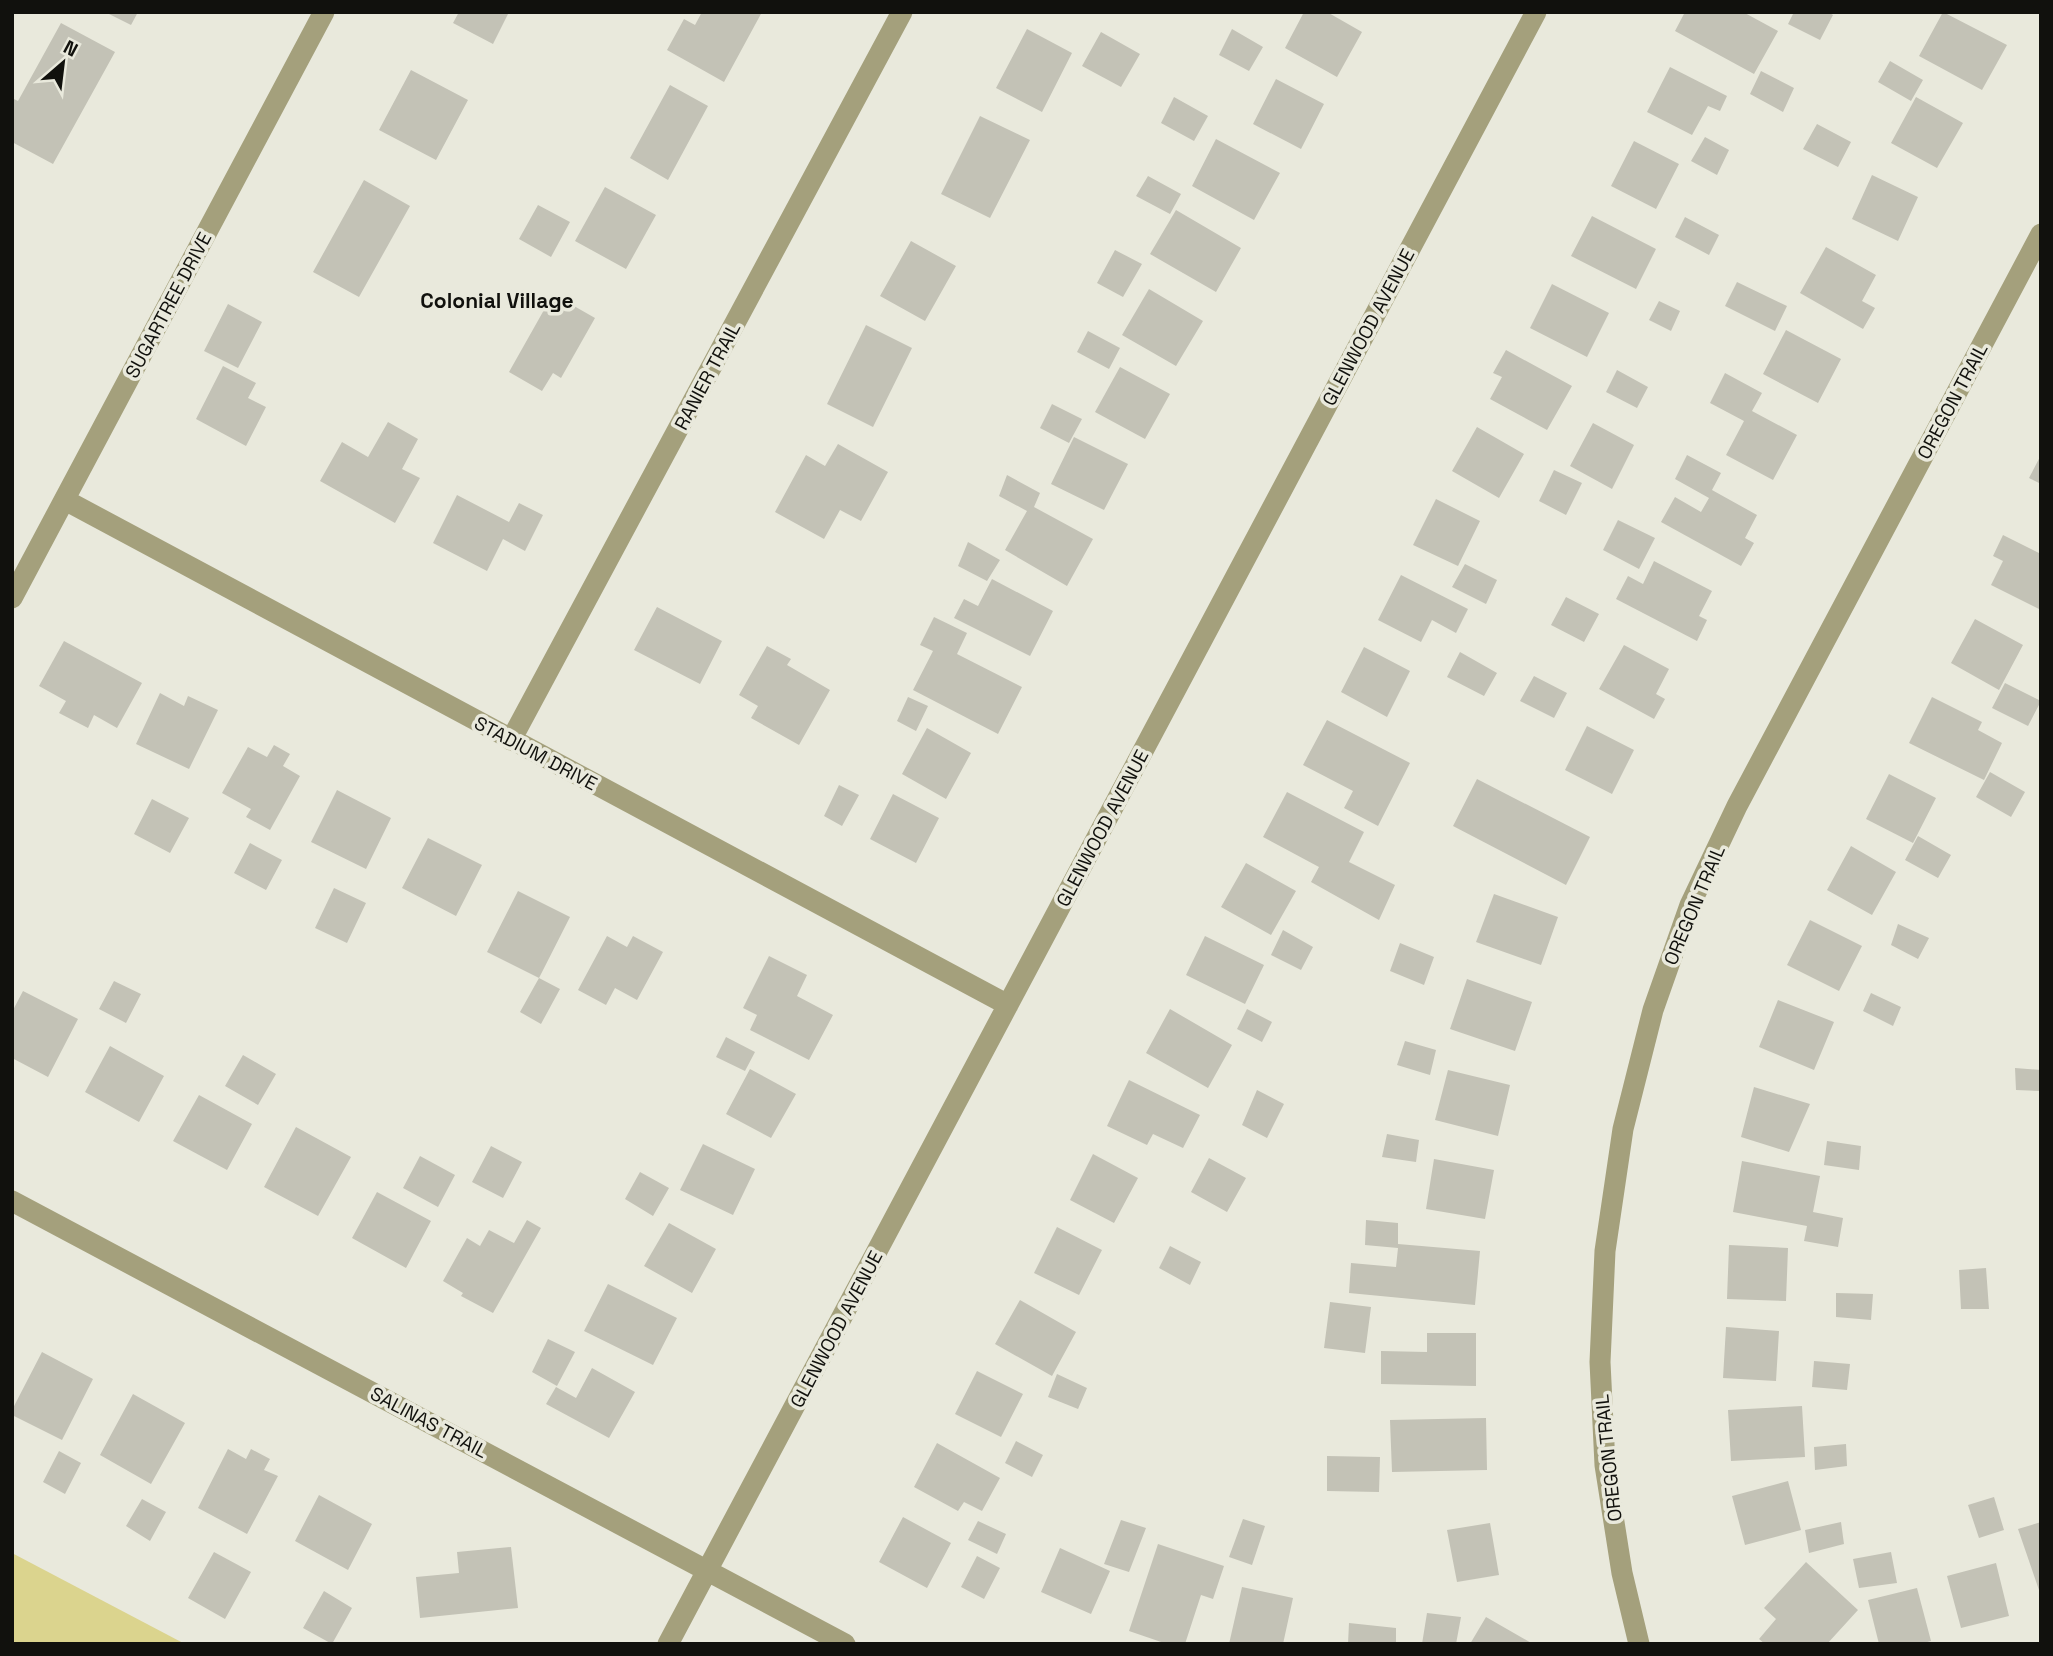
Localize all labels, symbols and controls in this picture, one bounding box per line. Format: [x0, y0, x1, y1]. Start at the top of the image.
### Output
north arrow [28, 28, 98, 98]
text: N [59, 34, 82, 62]
street label: SUGARTREE DRIVE [119, 228, 217, 382]
street label: GLENWOOD AVENUE [1316, 244, 1420, 410]
district label: Colonial Village [420, 287, 574, 314]
street label: RANIER TRAIL [669, 318, 746, 434]
street label: OREGON TRAIL [1911, 339, 1993, 464]
street label: STADIUM DRIVE [470, 711, 602, 796]
street label: GLENWOOD AVENUE [1050, 745, 1154, 911]
street label: OREGON TRAIL [1658, 841, 1731, 969]
street label: GLENWOOD AVENUE [784, 1246, 888, 1412]
street label: SALINAS TRAIL [366, 1381, 492, 1464]
street label: OREGON TRAIL [1589, 1393, 1628, 1523]

